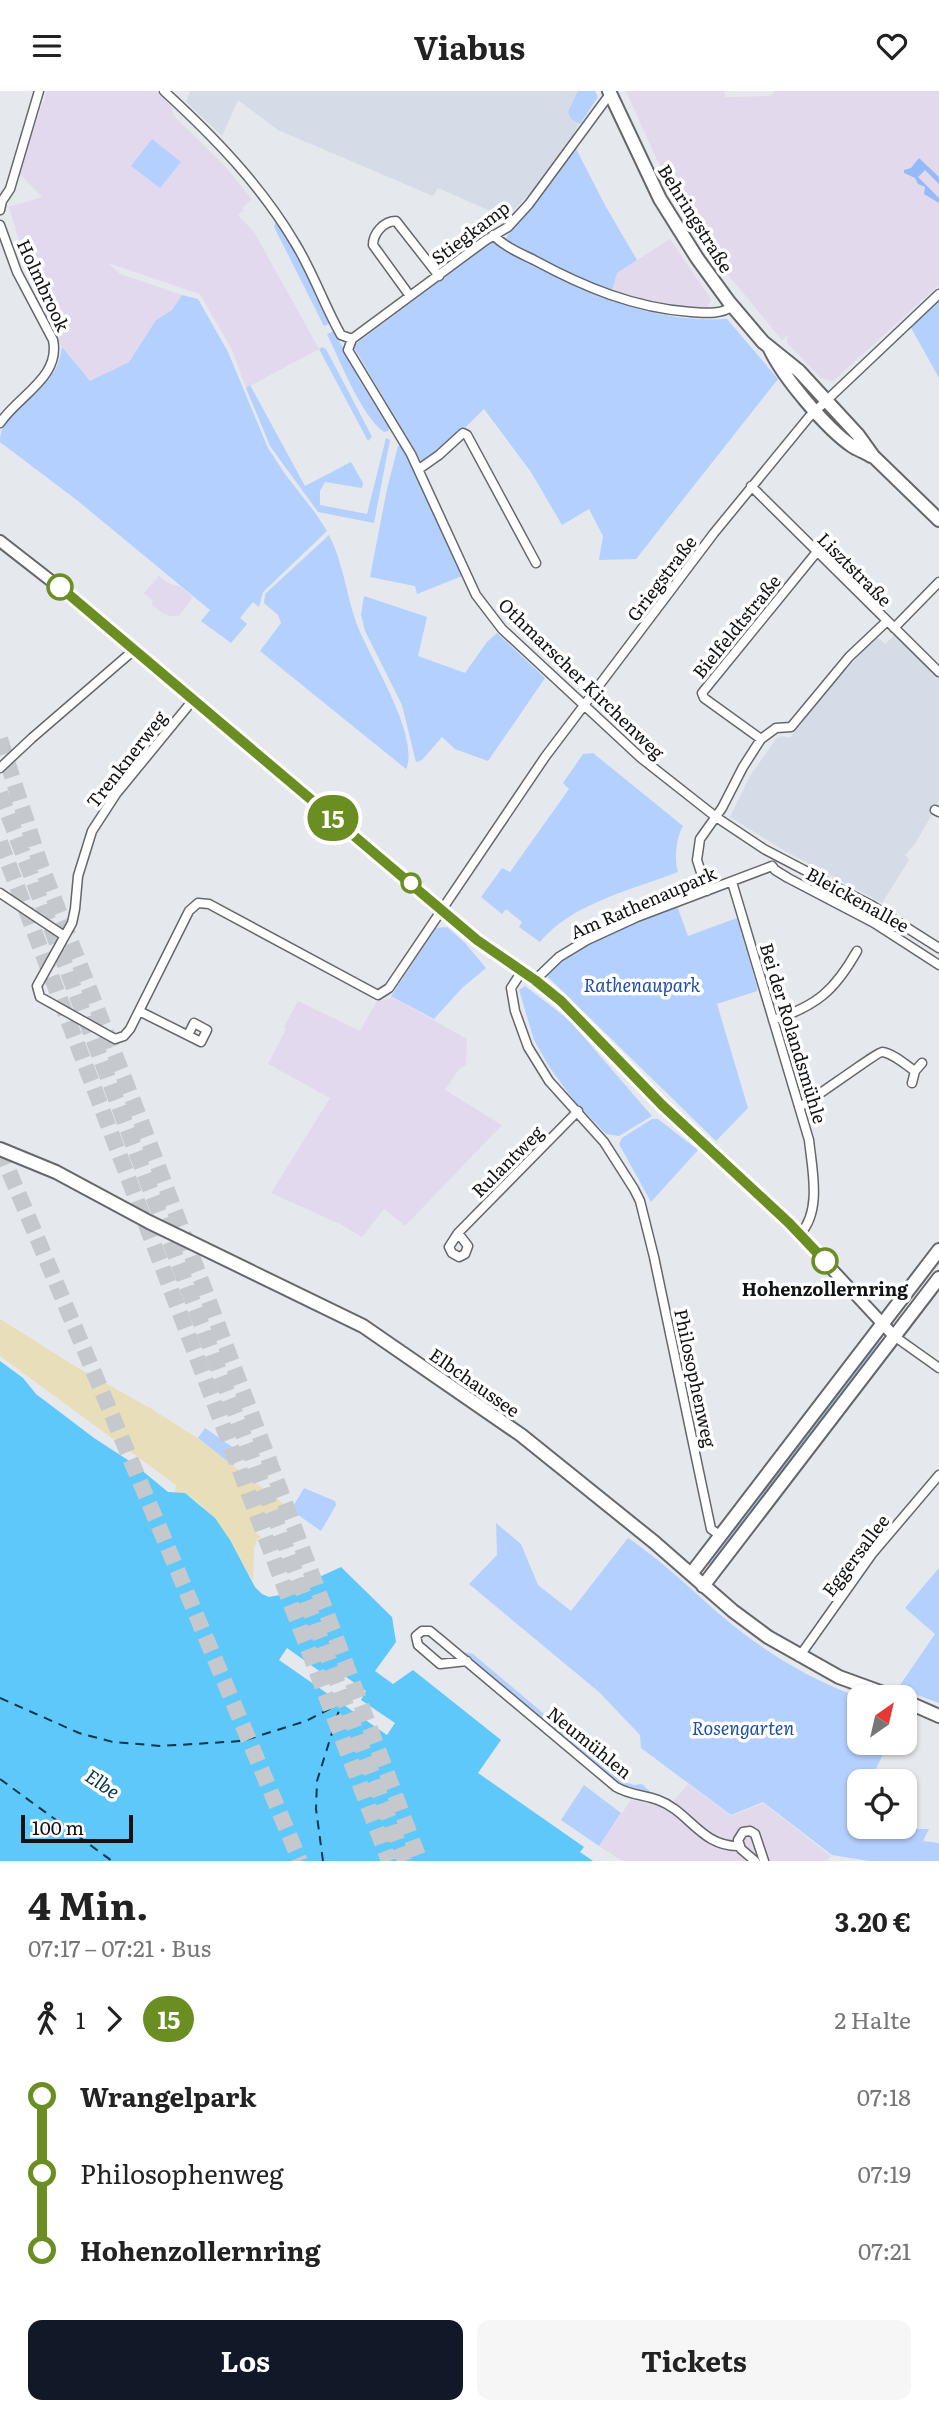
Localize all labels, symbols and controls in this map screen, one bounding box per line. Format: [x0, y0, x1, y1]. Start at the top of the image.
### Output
text: Viabus [414, 22, 525, 70]
icon: menu [28, 27, 66, 65]
icon: heart [873, 27, 911, 65]
street label: Behringstraße [652, 159, 740, 277]
street label: Stiegkamp [425, 194, 515, 270]
street label: Holmbrook [11, 234, 78, 336]
street label: Lisztstraße [812, 526, 898, 612]
street label: Griegstraße [620, 529, 702, 627]
street label: Bielfeldtstraße [686, 568, 786, 684]
unlabelled marker [47, 574, 73, 600]
street label: Othmarscher Kirchenweg [493, 591, 672, 765]
street label: Trenknerweg [79, 704, 173, 813]
line badge: 15 [302, 795, 364, 841]
text: 15 [322, 800, 345, 835]
street label: Am Rathenaupark [566, 859, 721, 945]
street label: Bleickenallee [802, 860, 914, 938]
unlabelled marker [401, 873, 421, 893]
street label: Bei der Rolandsmühle [754, 939, 834, 1127]
park label: Rathenaupark [584, 971, 701, 998]
street label: Rulantweg [465, 1118, 550, 1203]
marker: Hohenzollernring [812, 1248, 838, 1274]
place label: Hohenzollernring [742, 1275, 909, 1302]
street label: Philosophenweg [668, 1306, 724, 1451]
street label: Elbchaussee [424, 1341, 526, 1423]
street label: Eggersallee [815, 1508, 895, 1602]
north arrow [847, 1685, 917, 1755]
map controls [847, 1685, 917, 1839]
street label: Neumühlen [542, 1699, 638, 1785]
park label: Rosengarten [692, 1714, 794, 1741]
water label: Elbe [80, 1761, 126, 1805]
button: locate [847, 1769, 917, 1839]
scale bar [21, 1812, 133, 1844]
text: 100 m [32, 1813, 84, 1841]
text: 4 Min. [28, 1875, 149, 1932]
text: 3.20 € [835, 1901, 911, 1940]
text: 07:17 – 07:21 · Bus [28, 1930, 211, 1964]
icon: walk [28, 2000, 66, 2038]
icon: forward [95, 2000, 133, 2038]
text: 15 [157, 2001, 180, 2036]
text: 1 [76, 2002, 85, 2036]
text: 2 Halte [834, 2002, 911, 2036]
text: Wrangelpark [80, 2076, 256, 2115]
text: 07:18 [857, 2079, 911, 2113]
text: Philosophenweg [80, 2153, 284, 2192]
text: 07:19 [857, 2156, 911, 2190]
text: Hohenzollernring [80, 2230, 320, 2269]
text: 07:21 [858, 2233, 911, 2267]
button: Los [28, 2320, 463, 2400]
button: Tickets [477, 2320, 911, 2400]

